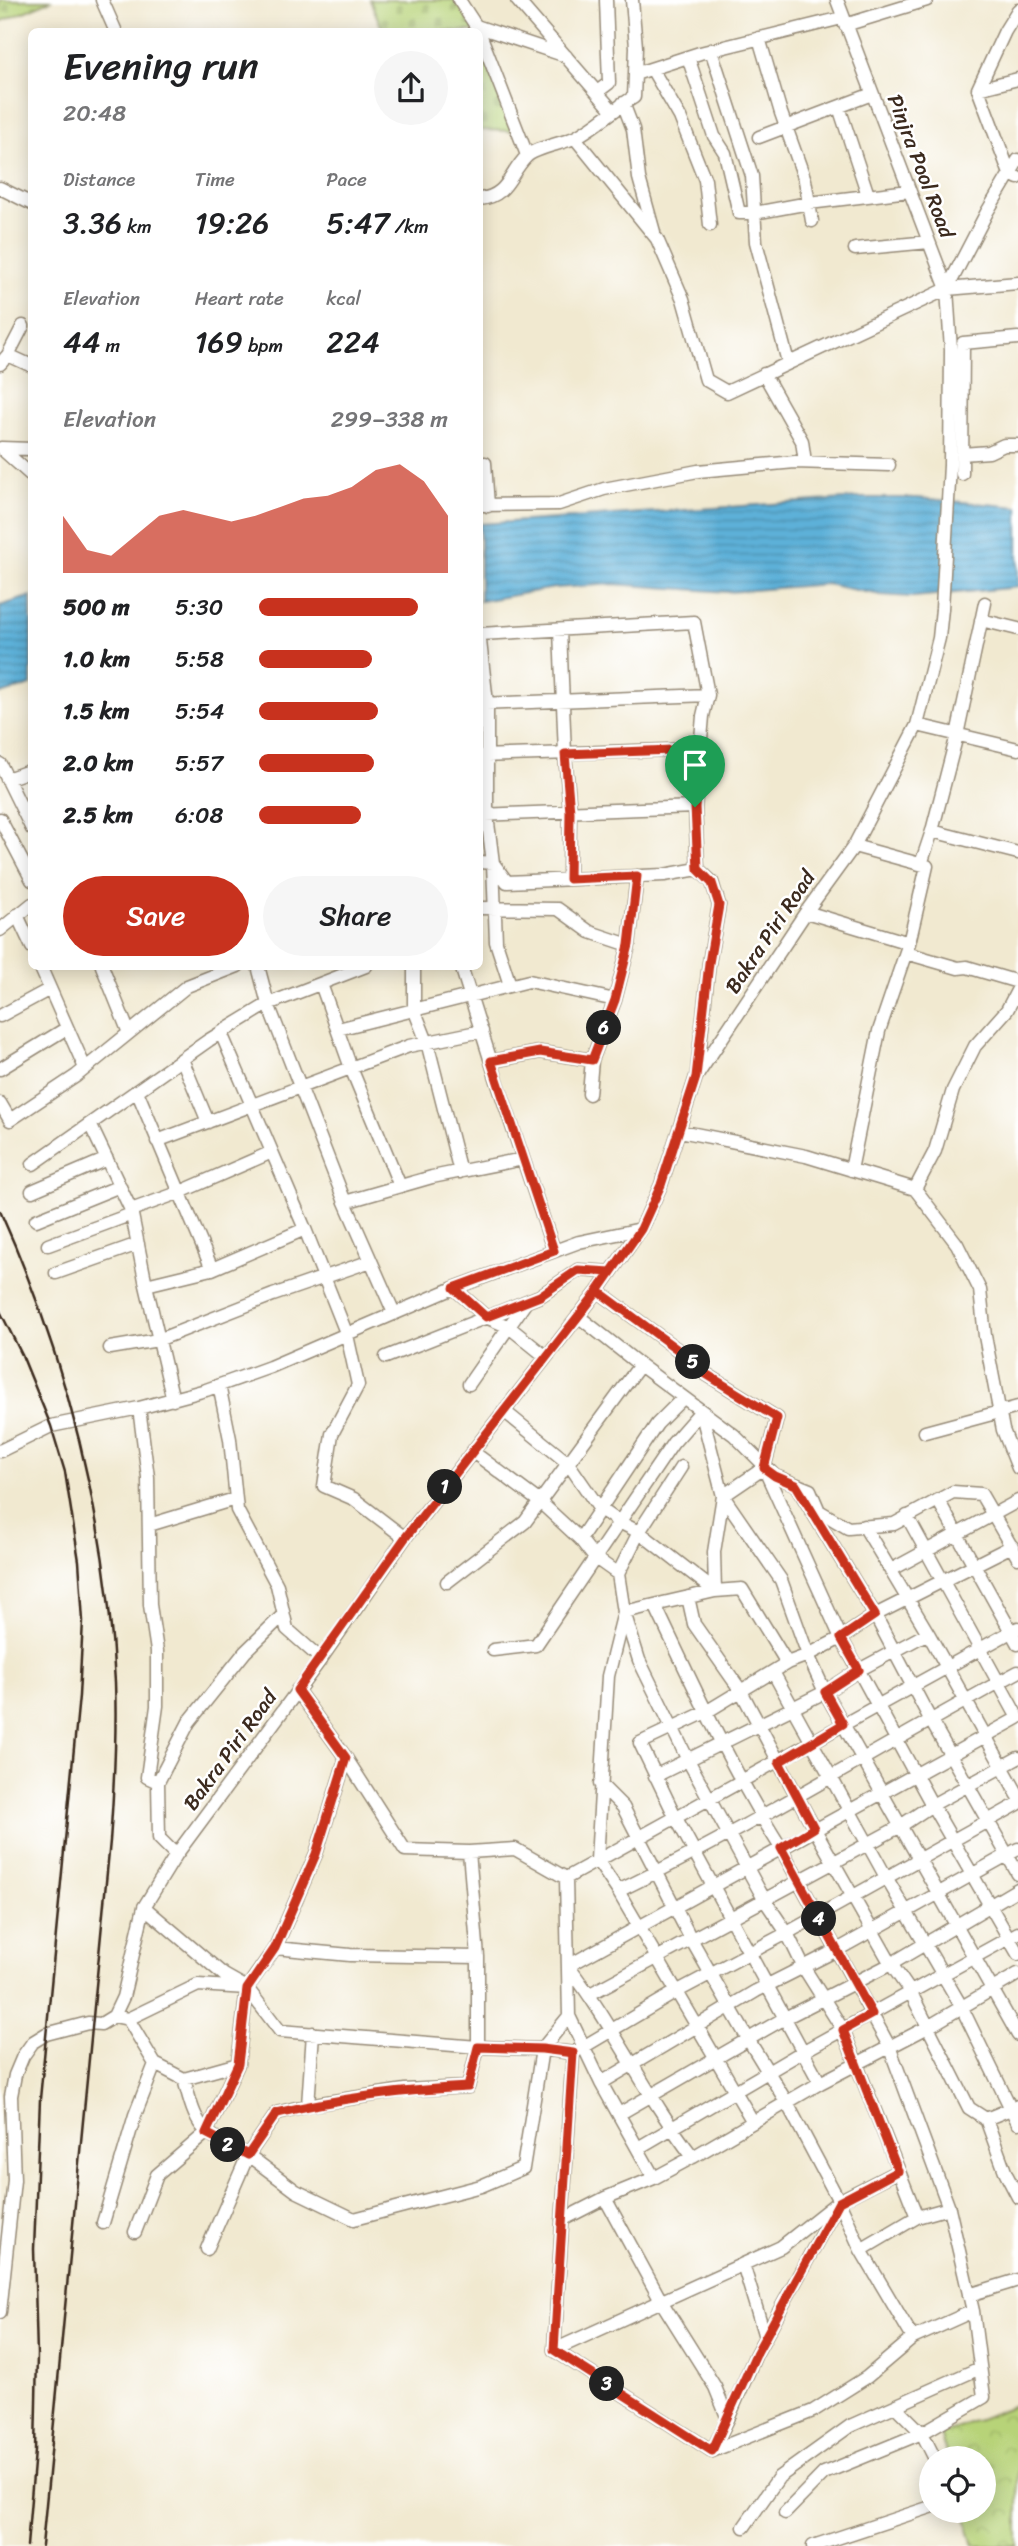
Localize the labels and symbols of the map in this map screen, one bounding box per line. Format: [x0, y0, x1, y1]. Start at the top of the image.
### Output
street label: Pinjra Pool Road [876, 88, 967, 245]
pin [665, 735, 725, 807]
street label: Bakra Piri Road [714, 861, 827, 1002]
pin: 6 [586, 1010, 622, 1046]
pin: 5 [676, 1344, 710, 1380]
pin: 1 [428, 1470, 462, 1504]
street label: Bakra Piri Road [173, 1680, 288, 1819]
pin: 4 [802, 1902, 836, 1937]
pin: 2 [210, 2128, 246, 2162]
pin: 3 [590, 2366, 624, 2402]

